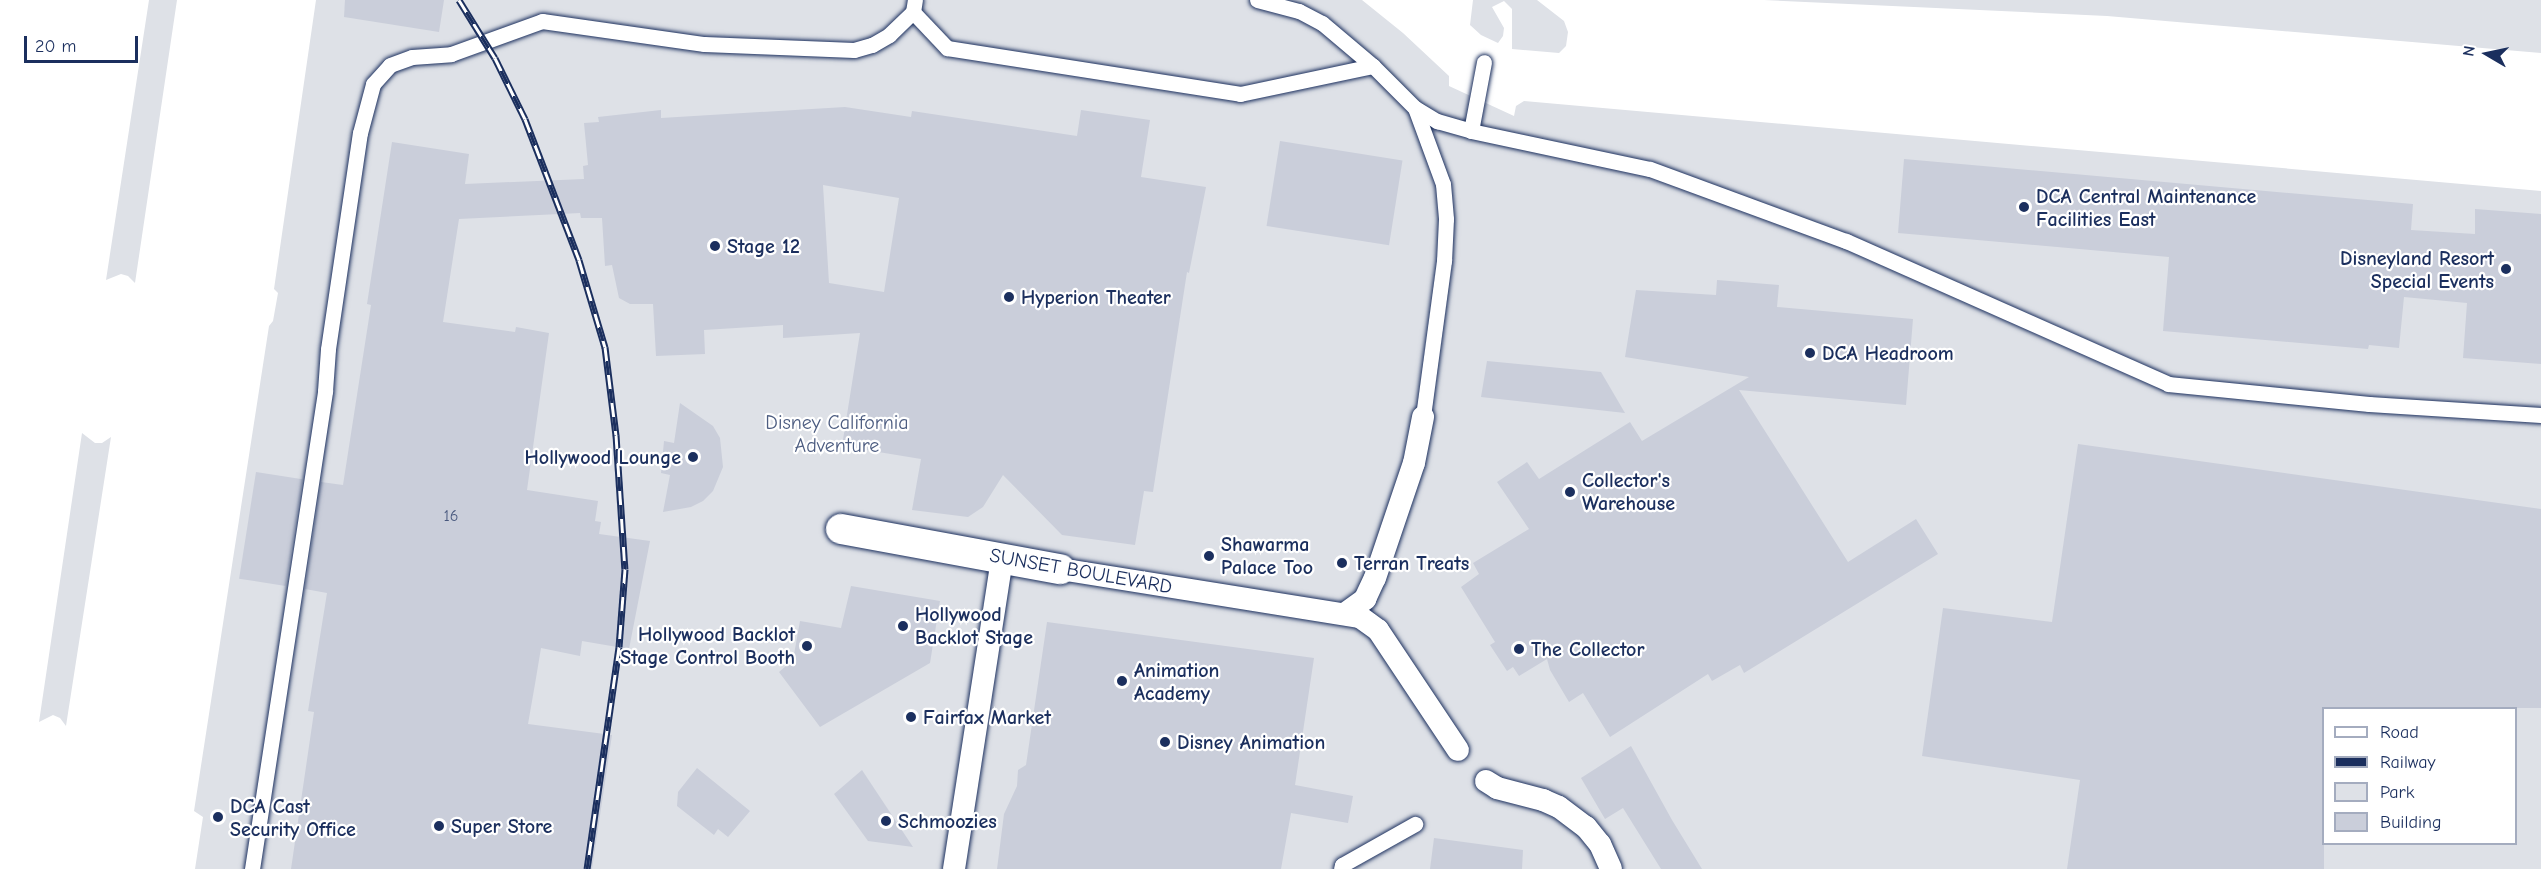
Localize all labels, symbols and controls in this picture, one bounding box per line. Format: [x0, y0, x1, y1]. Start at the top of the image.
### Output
scale bar [27, 24, 141, 62]
north arrow [2457, 24, 2517, 84]
text: 20 m [35, 36, 76, 57]
text: N [2460, 45, 2479, 58]
place label: DCA Central Maintenance Facilities East [2036, 184, 2256, 231]
marker: DCA Central Maintenance Facilities East [2017, 200, 2031, 214]
place label: Stage 12 [727, 234, 800, 258]
marker: Stage 12 [708, 239, 722, 253]
place label: Disneyland Resort Special Events [2340, 246, 2494, 293]
marker: Disneyland Resort Special Events [2499, 262, 2513, 276]
place label: Hyperion Theater [1021, 285, 1171, 309]
marker: Hyperion Theater [1002, 290, 1016, 304]
place label: DCA Headroom [1822, 341, 1954, 365]
marker: DCA Headroom [1803, 346, 1817, 360]
park label: Disney California Adventure [765, 410, 909, 457]
place label: Hollywood Lounge [525, 445, 681, 469]
marker: Hollywood Lounge [686, 450, 700, 464]
place label: Collector's Warehouse [1582, 468, 1675, 515]
marker: Collector's Warehouse [1563, 485, 1577, 499]
house number: 16 [443, 506, 459, 526]
place label: Shawarma Palace Too [1221, 532, 1313, 579]
street label: SUNSET BOULEVARD [988, 543, 1174, 599]
marker: Shawarma Palace Too [1202, 549, 1216, 563]
place label: Terran Treats [1354, 551, 1469, 575]
marker: Terran Treats [1335, 556, 1349, 570]
place label: Hollywood Backlot Stage [915, 602, 1033, 649]
marker: Hollywood Backlot Stage [896, 619, 910, 633]
place label: Hollywood Backlot Stage Control Booth [620, 622, 795, 669]
place label: The Collector [1531, 637, 1644, 661]
marker: Hollywood Backlot Stage Control Booth [800, 639, 814, 653]
marker: The Collector [1512, 642, 1526, 656]
place label: Animation Academy [1134, 658, 1219, 705]
marker: Animation Academy [1115, 674, 1129, 688]
place label: Fairfax Market [923, 705, 1051, 729]
legend [2322, 707, 2517, 845]
marker: Fairfax Market [904, 710, 918, 724]
text: Road [2380, 722, 2419, 743]
place label: Disney Animation [1177, 730, 1325, 754]
marker: Disney Animation [1158, 735, 1172, 749]
text: Railway [2380, 752, 2436, 773]
text: Park [2380, 782, 2414, 803]
place label: DCA Cast Security Office [230, 794, 356, 841]
place label: Schmoozies [898, 809, 997, 833]
marker: DCA Cast Security Office [211, 810, 225, 824]
text: Building [2380, 812, 2442, 833]
place label: Super Store [451, 814, 552, 838]
marker: Schmoozies [879, 814, 893, 828]
marker: Super Store [432, 819, 446, 833]

